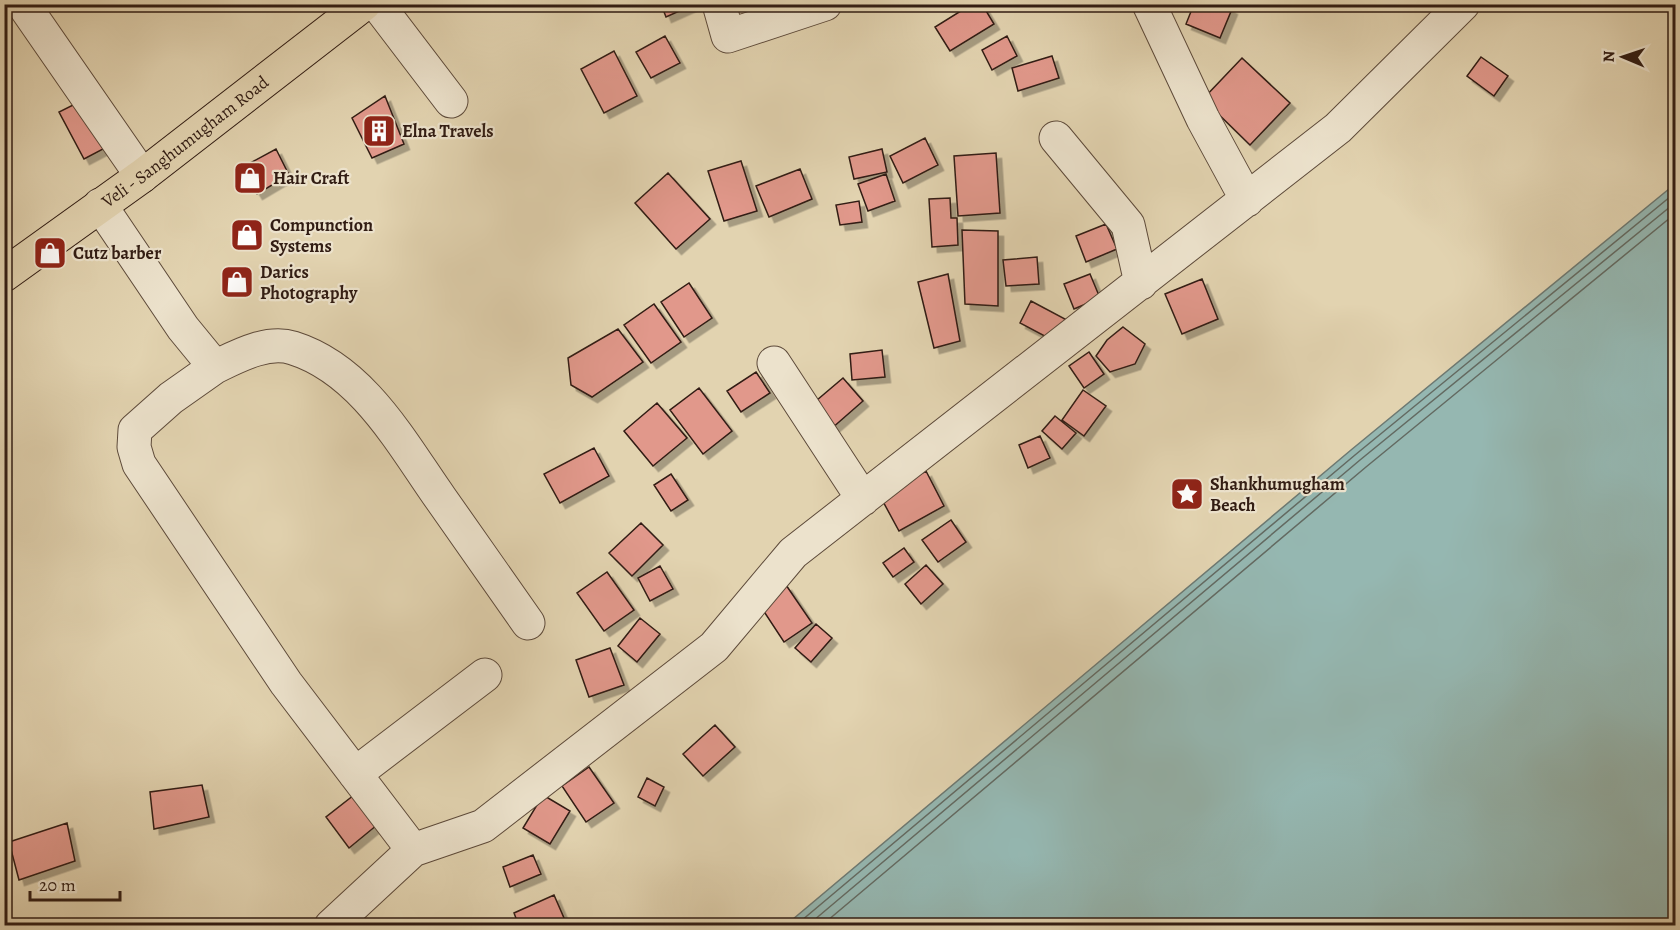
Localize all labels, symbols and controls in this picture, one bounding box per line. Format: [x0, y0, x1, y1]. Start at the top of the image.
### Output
north arrow [1593, 27, 1653, 87]
text: N [1598, 50, 1620, 63]
street label: Veli - Sanghumugham Road [96, 70, 274, 214]
building icon: Elna Travels [361, 113, 397, 149]
place label: Elna Travels [402, 119, 494, 143]
shop icon: Hair Craft [232, 160, 268, 196]
place label: Hair Craft [273, 166, 349, 190]
place label: Compunction Systems [270, 213, 373, 258]
shop icon: Compunction Systems [229, 217, 265, 253]
shop icon: Cutz barber [32, 235, 68, 271]
place label: Cutz barber [73, 241, 162, 265]
place label: Darics Photography [260, 260, 358, 305]
shop icon: Darics Photography [219, 264, 255, 300]
place label: Shankhumugham Beach [1210, 472, 1345, 517]
place icon: Shankhumugham Beach [1169, 476, 1205, 512]
scale bar [30, 864, 120, 902]
text: 20 m [39, 873, 76, 897]

